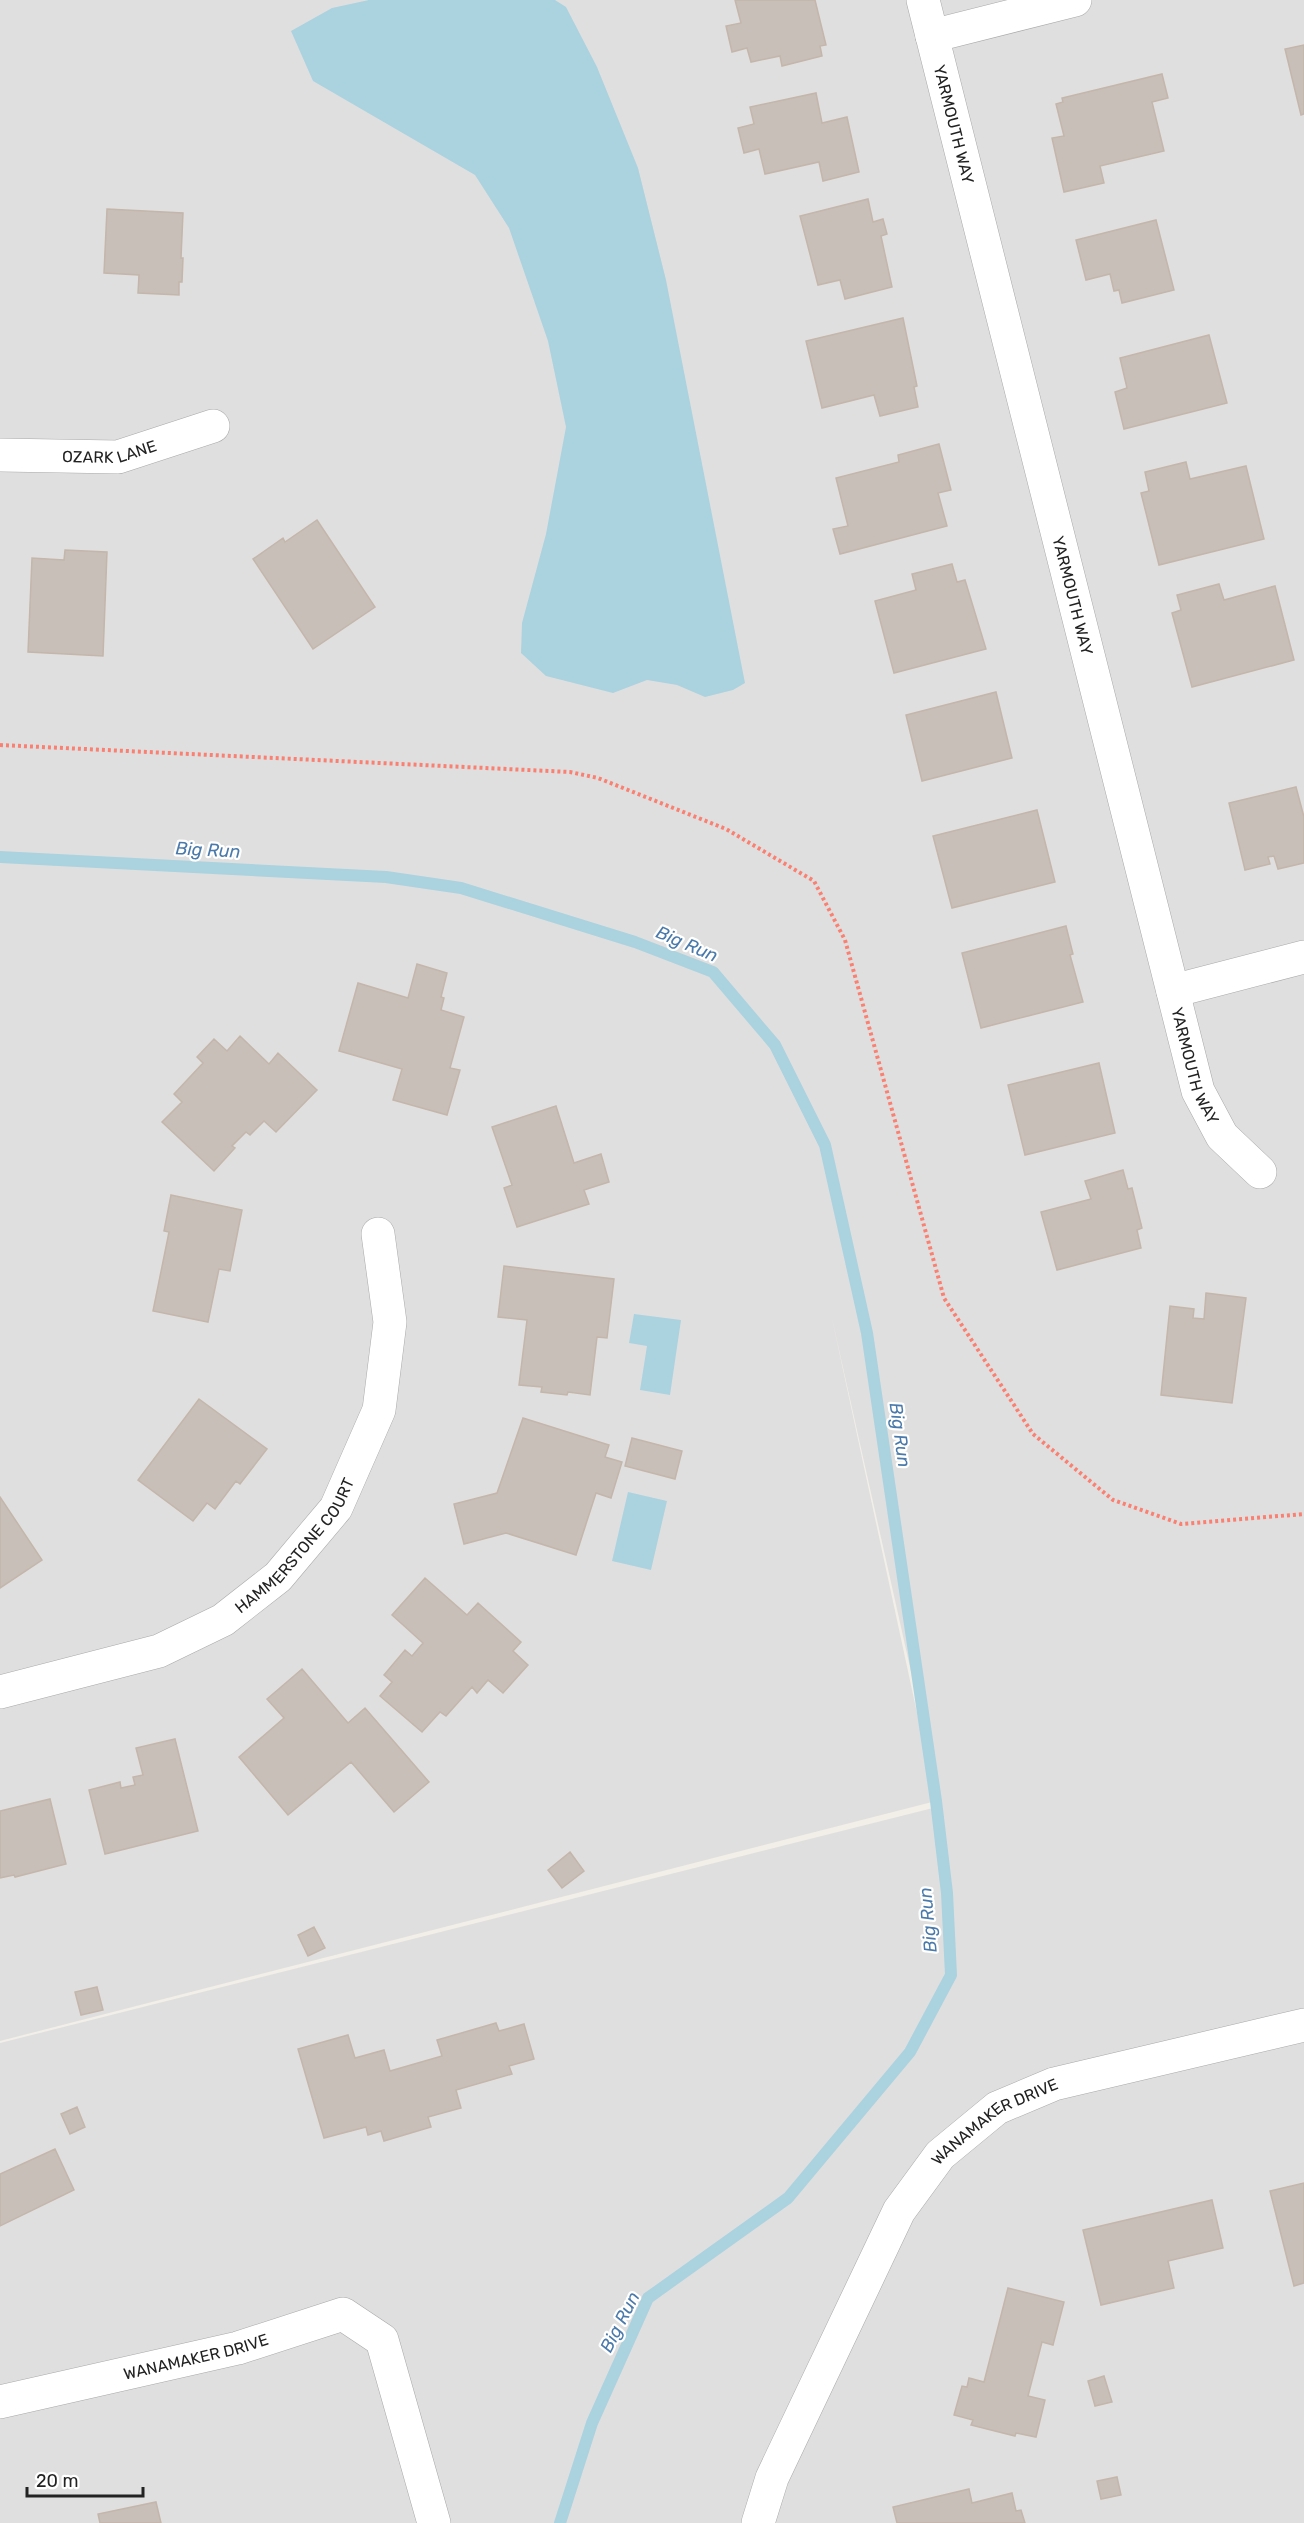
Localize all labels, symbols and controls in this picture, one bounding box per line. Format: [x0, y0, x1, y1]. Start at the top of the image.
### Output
street label: YARMOUTH WAY [930, 63, 978, 186]
street label: OZARK LANE [62, 436, 159, 467]
street label: YARMOUTH WAY [1048, 534, 1097, 657]
water label: Big Run [175, 837, 241, 863]
water label: Big Run [653, 921, 721, 967]
street label: YARMOUTH WAY [1167, 1005, 1223, 1127]
water label: Big Run [885, 1401, 915, 1469]
street label: HAMMERSTONE COURT [231, 1475, 358, 1617]
water label: Big Run [914, 1887, 942, 1953]
street label: WANAMAKER DRIVE [927, 2074, 1061, 2168]
water label: Big Run [595, 2288, 645, 2356]
street label: WANAMAKER DRIVE [122, 2330, 271, 2384]
scale bar [27, 2460, 142, 2498]
text: 20 m [36, 2470, 78, 2492]

